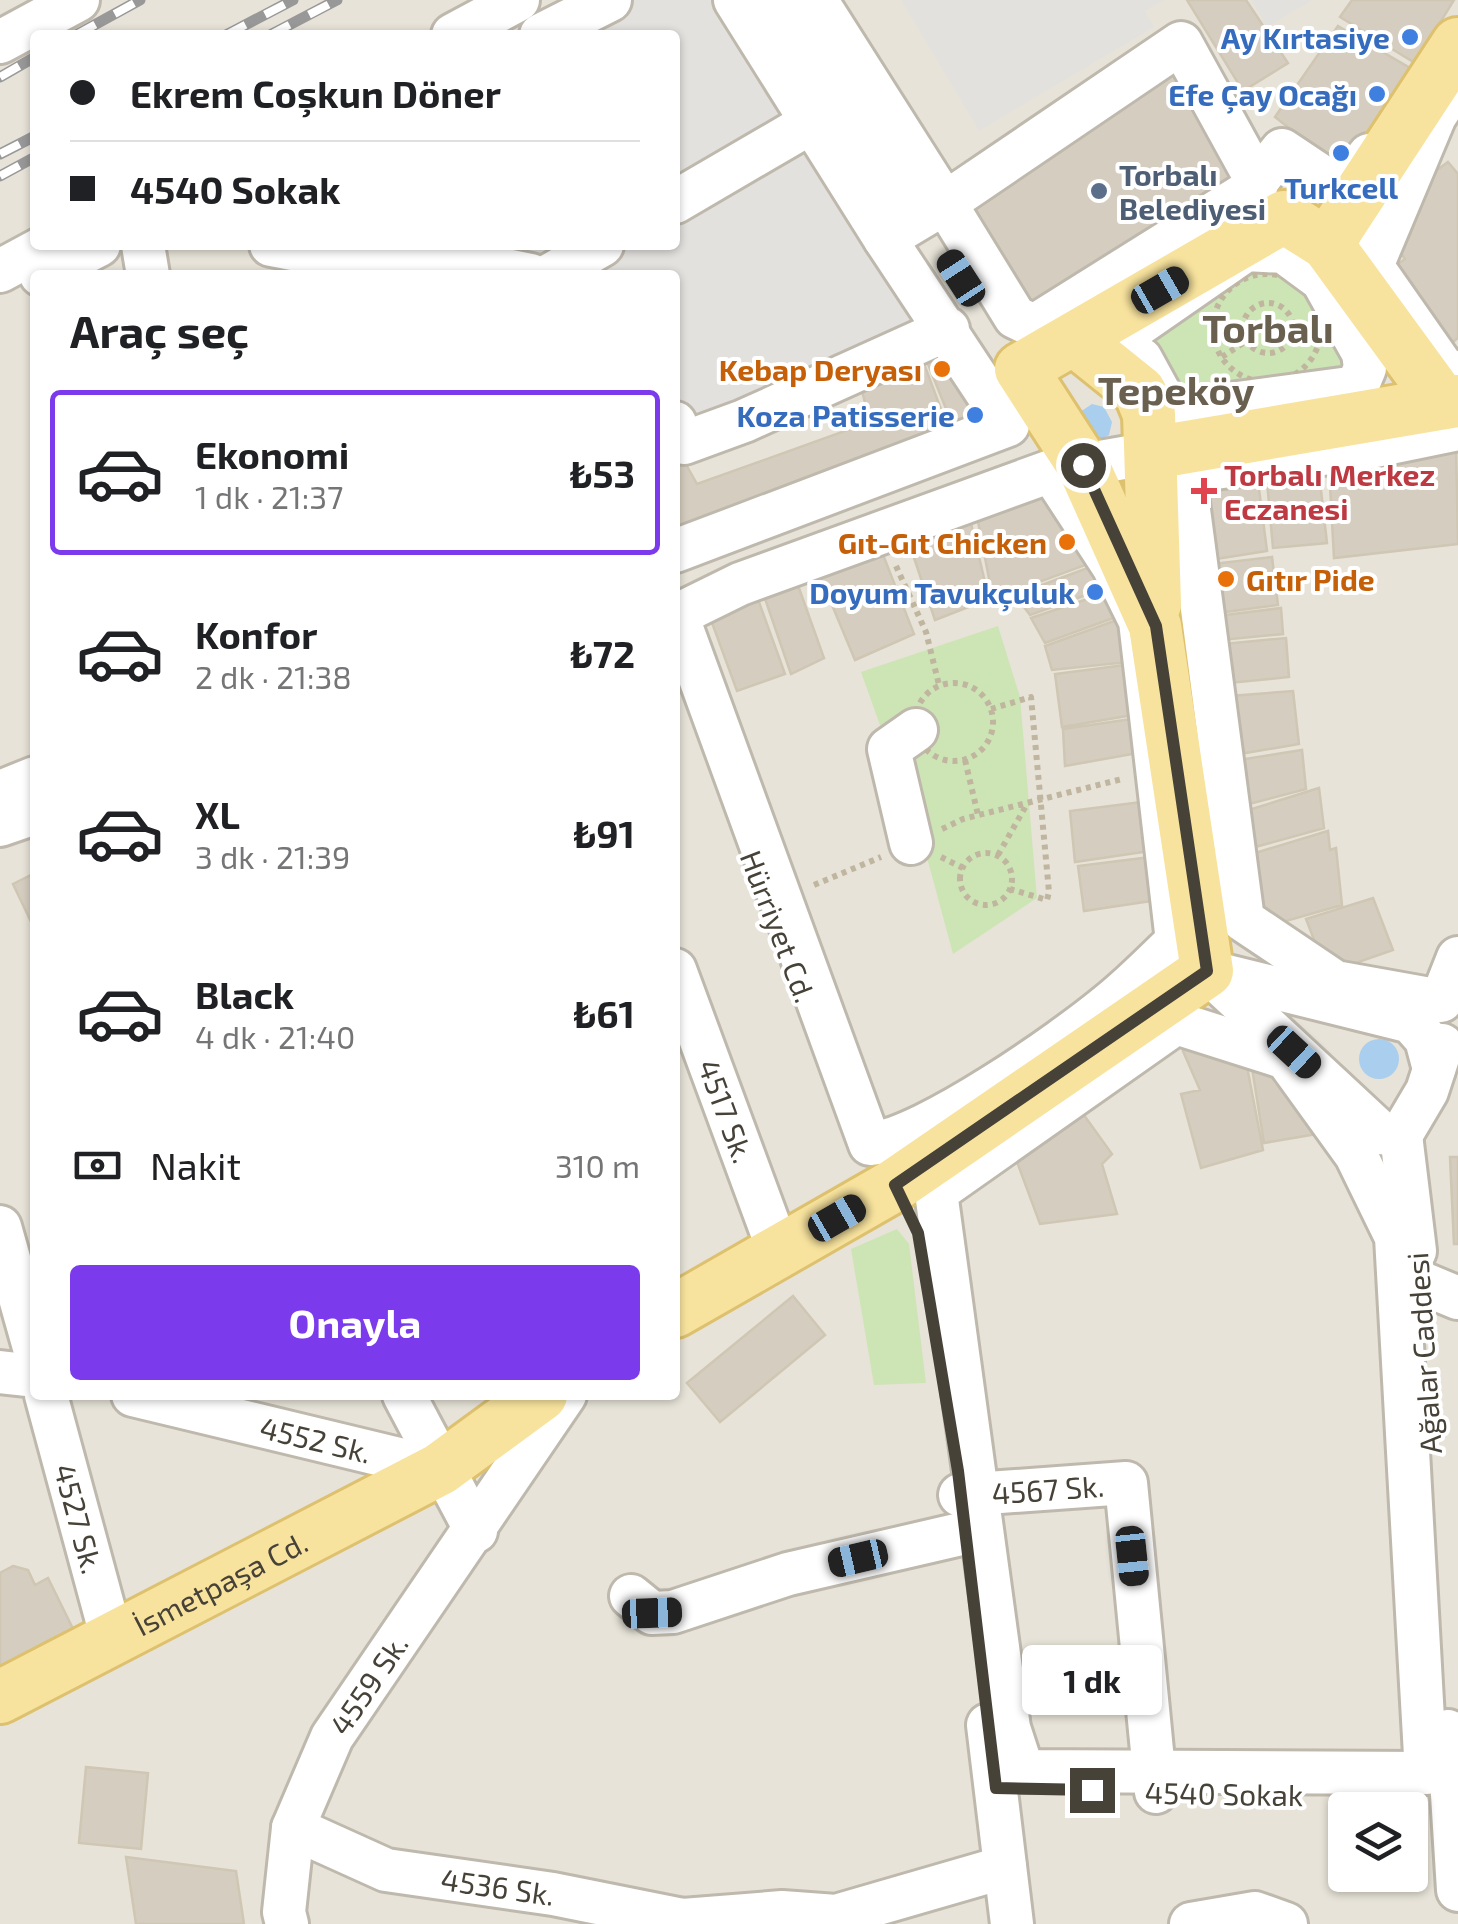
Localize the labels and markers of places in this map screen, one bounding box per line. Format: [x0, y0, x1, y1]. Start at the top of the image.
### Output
place label: Ay Kırtasiye [1221, 19, 1390, 56]
marker: Ay Kırtasiye [1399, 26, 1421, 48]
place label: Efe Çay Ocağı [1168, 76, 1357, 114]
marker: Efe Çay Ocağı [1366, 83, 1388, 105]
marker: Turkcell [1330, 142, 1352, 164]
place label: Torbalı Belediyesi [1119, 156, 1266, 227]
place label: Turkcell [1284, 169, 1398, 205]
marker: Torbalı Belediyesi [1088, 180, 1110, 202]
place label: Kebap Deryası [719, 351, 922, 388]
marker: Kebap Deryası [931, 358, 953, 380]
place label: Koza Patisserie [737, 397, 955, 433]
marker: Koza Patisserie [964, 404, 986, 426]
place label: Torbalı Merkez Eczanesi [1224, 456, 1435, 526]
marker: Torbalı Merkez Eczanesi [1193, 480, 1215, 502]
place label: Gıt-Gıt Chicken [838, 524, 1047, 560]
marker: Gıt-Gıt Chicken [1056, 531, 1078, 553]
place label: Gıtır Pide [1246, 561, 1375, 597]
marker: Gıtır Pide [1215, 568, 1237, 590]
place label: Doyum Tavukçuluk [809, 574, 1075, 612]
marker: Doyum Tavukçuluk [1084, 581, 1106, 603]

